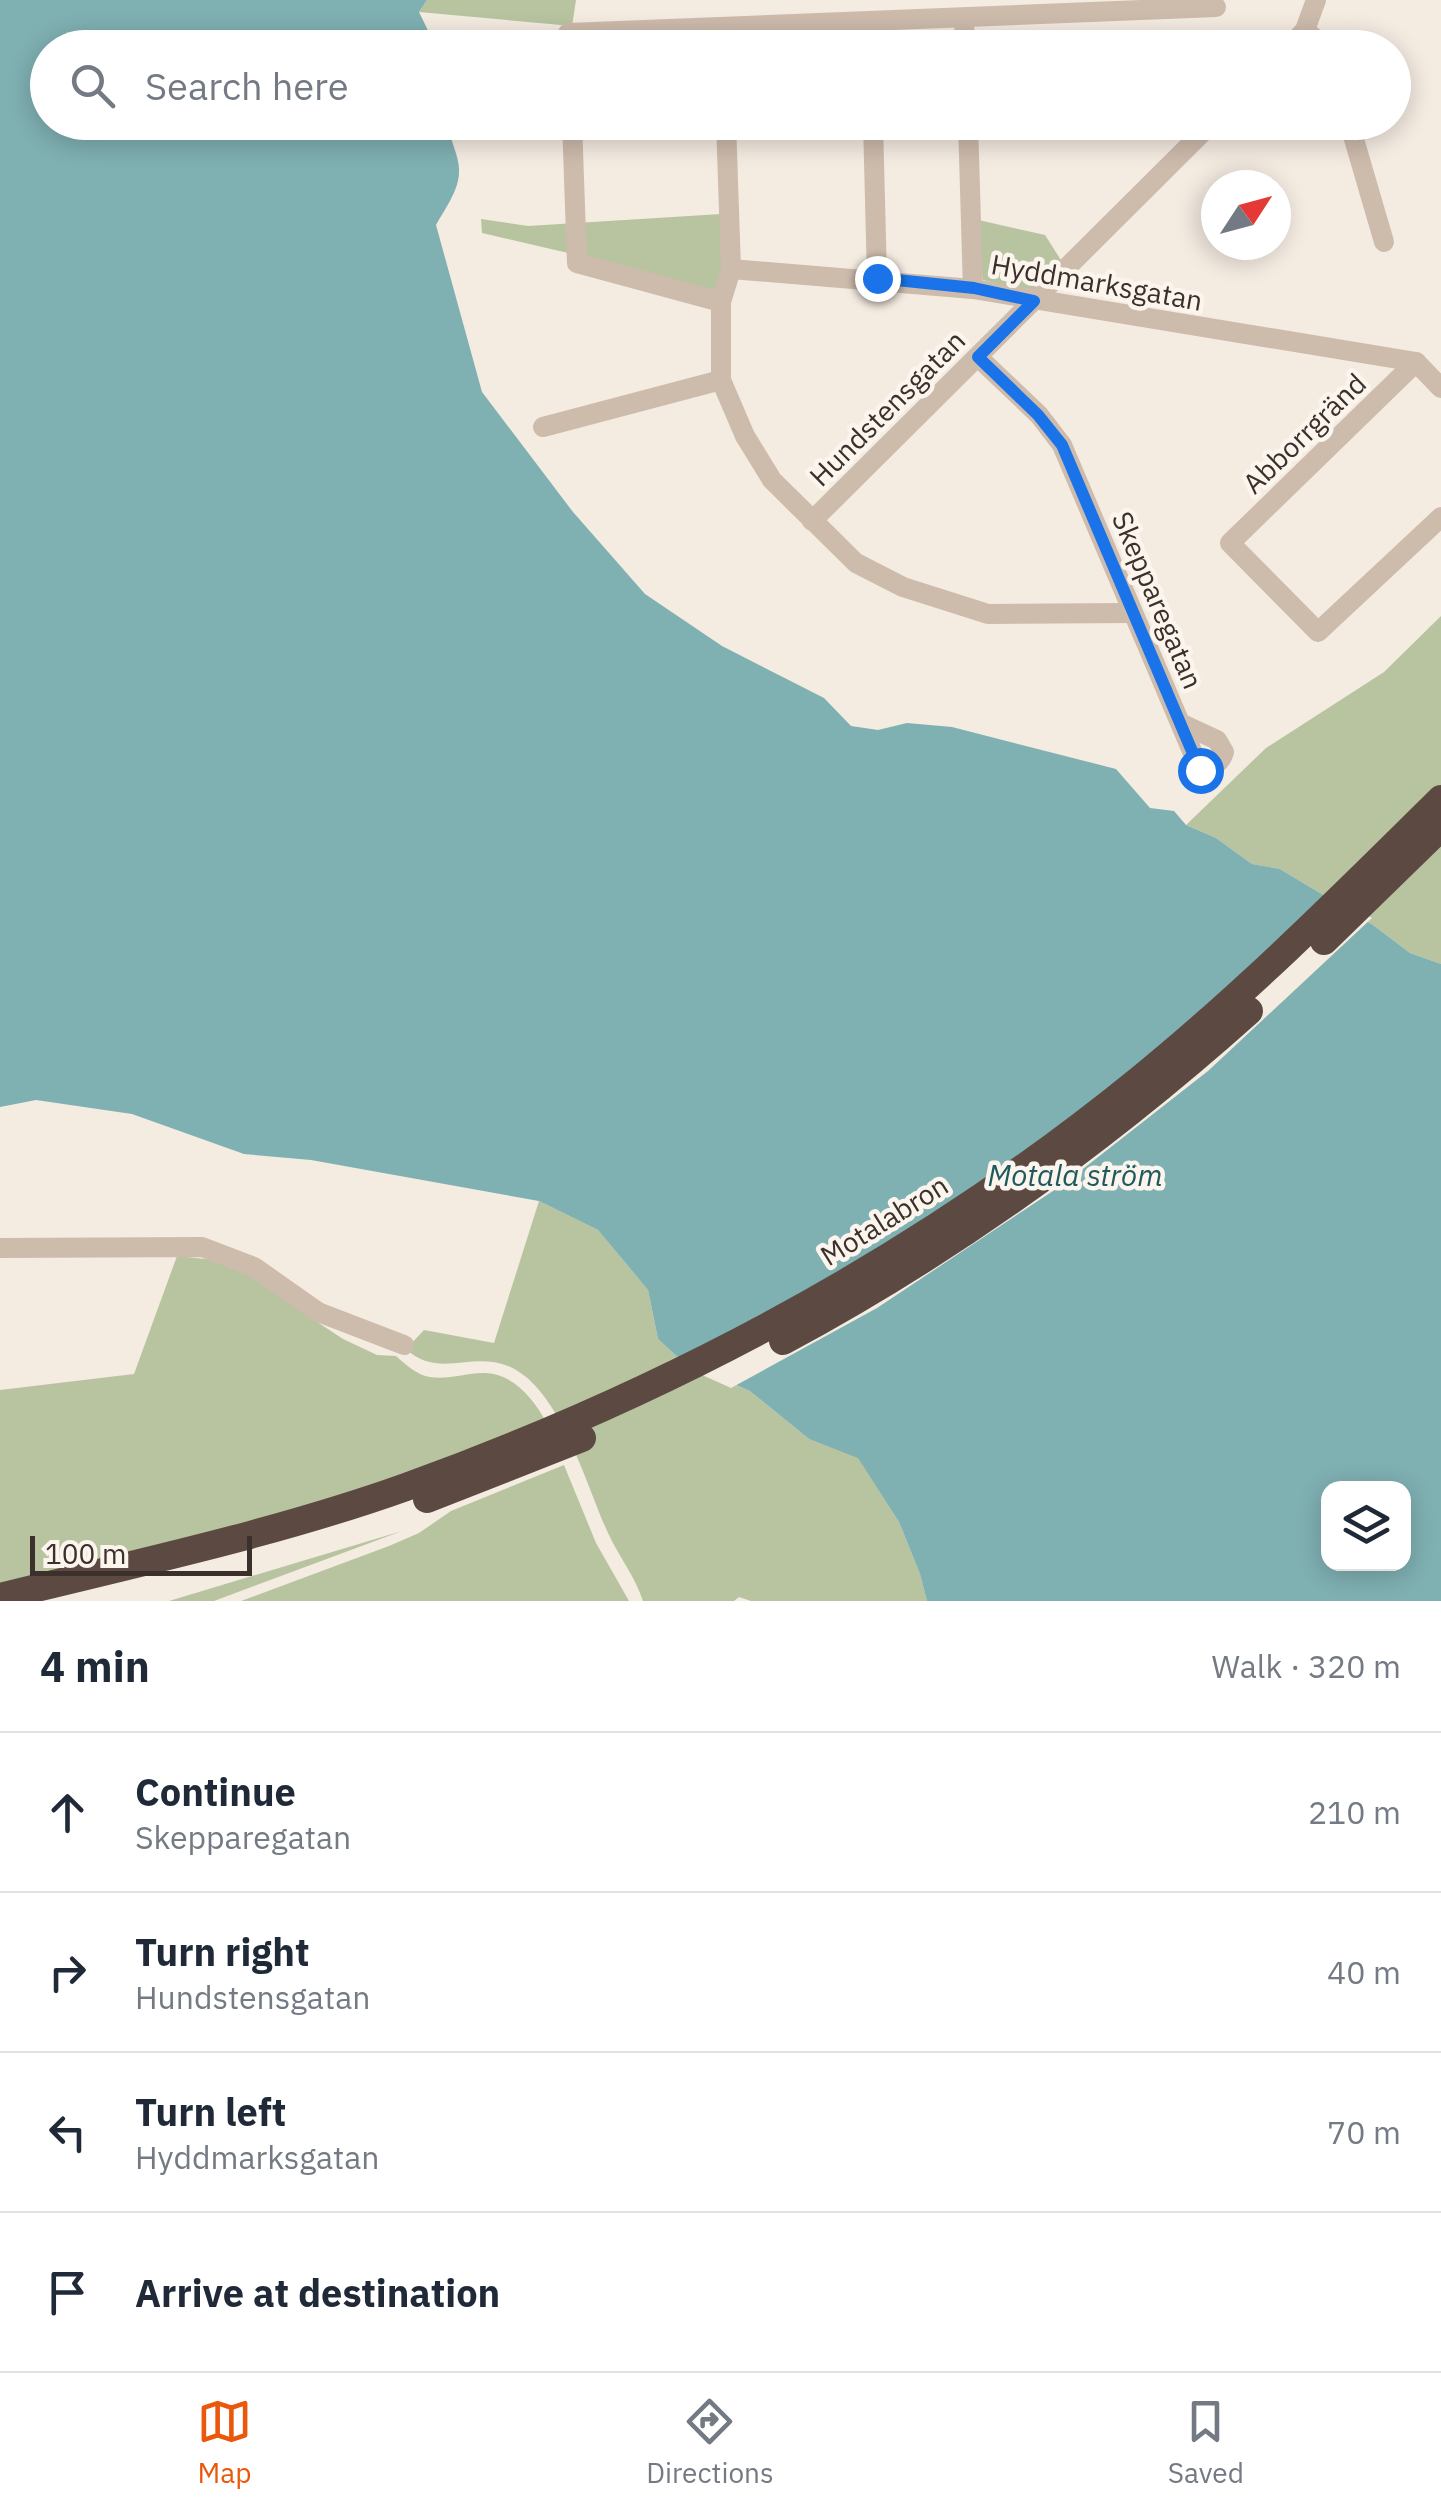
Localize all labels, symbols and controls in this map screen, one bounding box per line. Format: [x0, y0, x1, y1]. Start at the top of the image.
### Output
search box [30, 30, 1411, 140]
icon: search [65, 58, 120, 113]
text: Search here [145, 61, 349, 110]
north arrow [1201, 170, 1291, 260]
street label: Hyddmarksgatan [988, 245, 1206, 319]
route end [855, 256, 901, 302]
street label: Hundstensgatan [801, 322, 973, 494]
street label: Abborrgränd [1234, 365, 1374, 501]
street label: Skepparegatan [1104, 506, 1212, 694]
route start [1178, 748, 1224, 794]
water label: Motala ström [987, 1155, 1163, 1194]
street label: Motalabron [813, 1166, 955, 1274]
map controls [1321, 1481, 1411, 1571]
button: layers [1321, 1481, 1411, 1571]
scale bar [30, 1531, 252, 1576]
text: 100 m [45, 1535, 126, 1572]
text: 4 min [40, 1639, 150, 1694]
text: Walk · 320 m [1212, 1645, 1401, 1687]
text: Continue [135, 1767, 296, 1816]
icon: ahead [40, 1785, 95, 1840]
text: 210 m [1308, 1791, 1401, 1833]
text: Skepparegatan [135, 1816, 351, 1858]
text: Turn right [135, 1927, 310, 1976]
icon: right [40, 1945, 95, 2000]
text: 40 m [1327, 1951, 1401, 1993]
text: Hundstensgatan [135, 1976, 370, 2018]
text: Turn left [135, 2087, 286, 2136]
icon: left [40, 2105, 95, 2160]
text: 70 m [1327, 2111, 1401, 2153]
text: Hyddmarksgatan [135, 2136, 380, 2178]
icon: arrive [40, 2265, 95, 2320]
text: Arrive at destination [135, 2268, 500, 2317]
tab: Map [197, 2394, 252, 2491]
tab: Directions [646, 2394, 774, 2491]
tab: Saved [1168, 2394, 1244, 2491]

